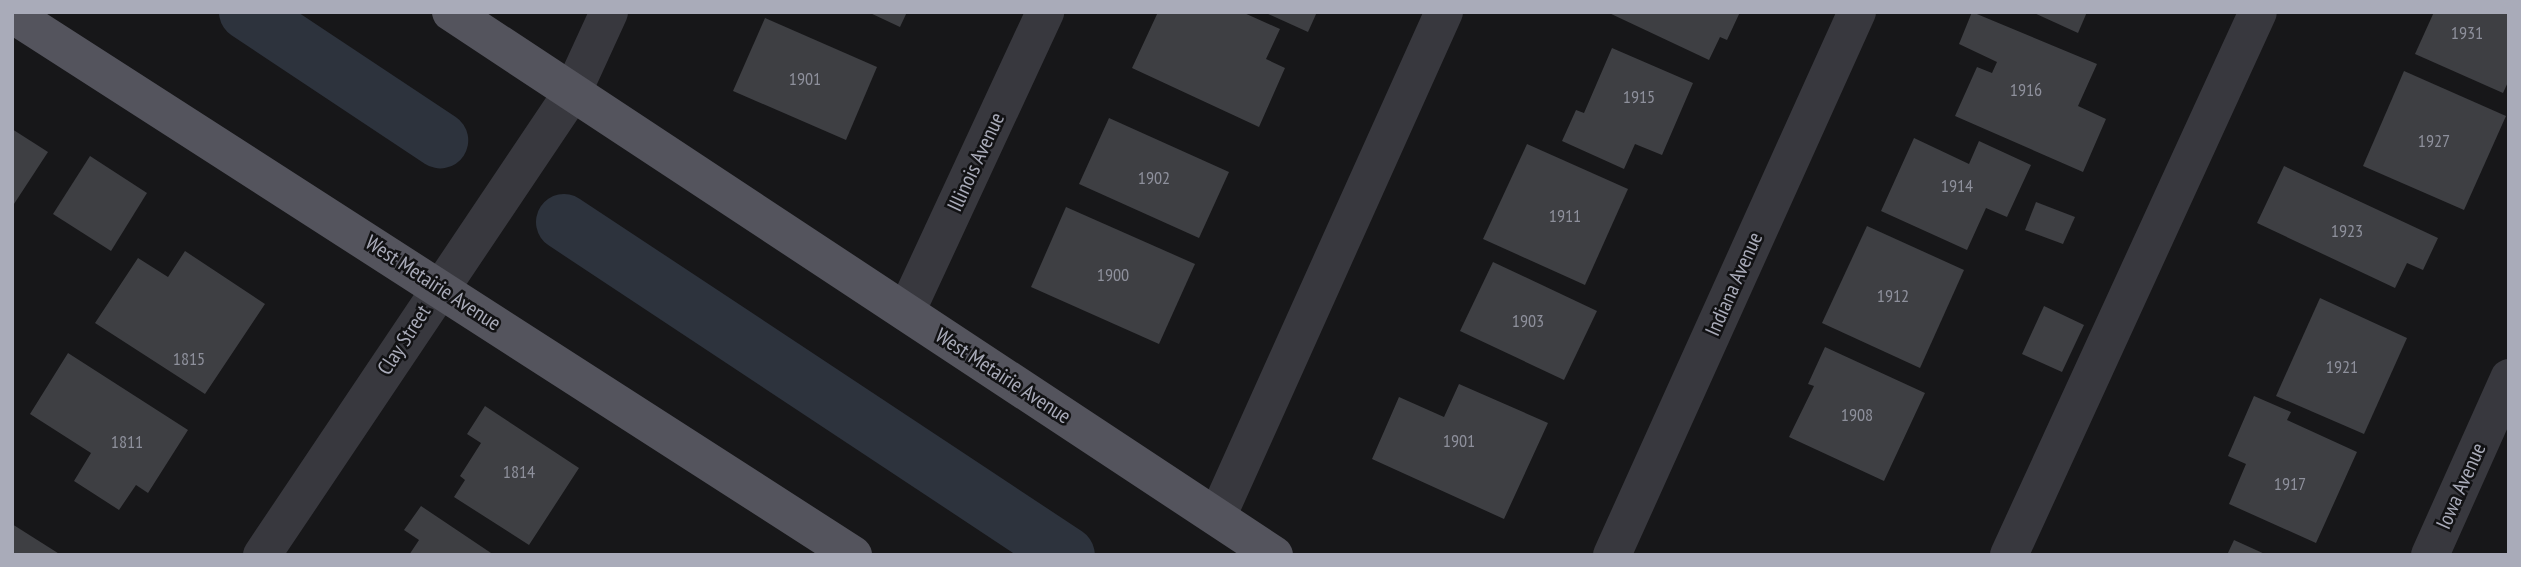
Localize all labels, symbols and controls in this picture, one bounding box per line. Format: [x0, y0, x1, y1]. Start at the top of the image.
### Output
house number: 1931 [2451, 22, 2483, 44]
house number: 1901 [789, 68, 821, 90]
house number: 1916 [2010, 79, 2042, 101]
house number: 1915 [1623, 86, 1655, 108]
street label: Illinois Avenue [942, 108, 1010, 216]
house number: 1927 [2418, 130, 2450, 152]
house number: 1902 [1138, 167, 1170, 189]
house number: 1914 [1941, 175, 1973, 197]
house number: 1911 [1549, 205, 1581, 227]
house number: 1923 [2331, 220, 2363, 242]
street label: Indiana Avenue [1700, 228, 1768, 340]
street label: West Metairie Avenue [360, 230, 506, 336]
house number: 1900 [1097, 264, 1129, 286]
house number: 1912 [1877, 285, 1909, 307]
street label: Clay Street [372, 300, 436, 380]
house number: 1903 [1512, 310, 1544, 332]
street label: West Metairie Avenue [930, 323, 1076, 429]
house number: 1815 [173, 348, 205, 370]
house number: 1921 [2326, 356, 2358, 378]
house number: 1908 [1841, 404, 1873, 426]
house number: 1901 [1443, 430, 1475, 452]
house number: 1811 [111, 431, 143, 453]
street label: Iowa Avenue [2431, 439, 2491, 533]
house number: 1814 [503, 461, 535, 483]
house number: 1917 [2274, 473, 2306, 495]

